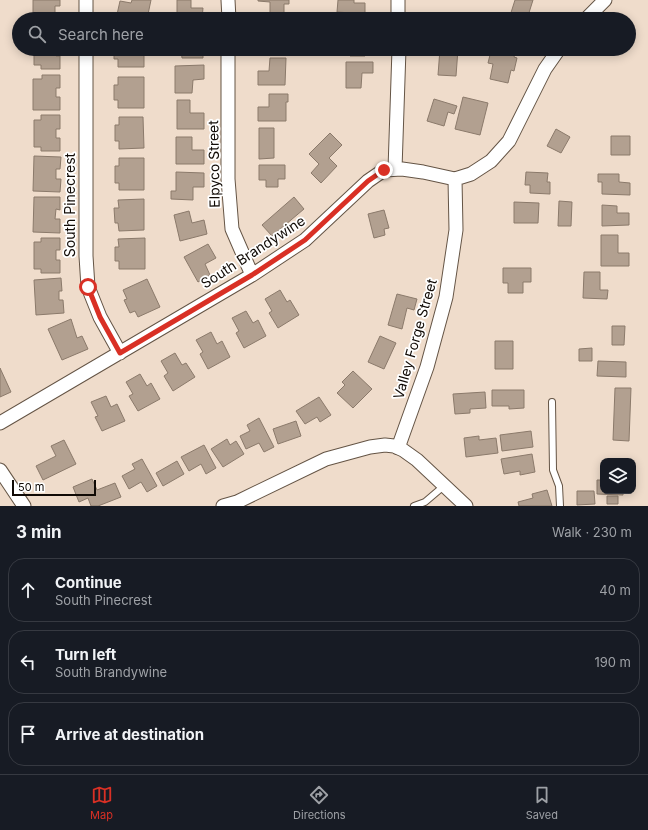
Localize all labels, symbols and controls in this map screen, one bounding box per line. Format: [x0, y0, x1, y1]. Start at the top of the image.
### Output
search box [12, 12, 636, 56]
icon: search [26, 23, 48, 45]
text: Search here [58, 25, 144, 44]
street label: Elpyco Street [204, 120, 223, 208]
street label: South Pinecrest [61, 152, 78, 257]
route end [375, 161, 393, 179]
street label: South Brandywine [197, 212, 308, 292]
street label: Valley Forge Street [389, 276, 440, 401]
route start [79, 278, 97, 296]
map controls [600, 458, 636, 494]
button: layers [600, 458, 636, 494]
scale bar [12, 478, 96, 497]
text: 50 m [18, 480, 44, 494]
text: 3 min [16, 522, 62, 542]
text: Walk · 230 m [552, 524, 632, 540]
text: Continue [55, 573, 122, 592]
icon: ahead [17, 579, 39, 601]
text: 40 m [599, 582, 631, 598]
text: South Pinecrest [55, 592, 152, 608]
text: Turn left [55, 645, 116, 664]
icon: left [17, 651, 39, 673]
text: 190 m [594, 654, 631, 670]
text: South Brandywine [55, 664, 167, 680]
icon: arrive [17, 723, 39, 745]
text: Arrive at destination [55, 725, 204, 744]
tab: Map [90, 784, 113, 822]
tab: Directions [293, 784, 346, 822]
tab: Saved [526, 784, 558, 822]

